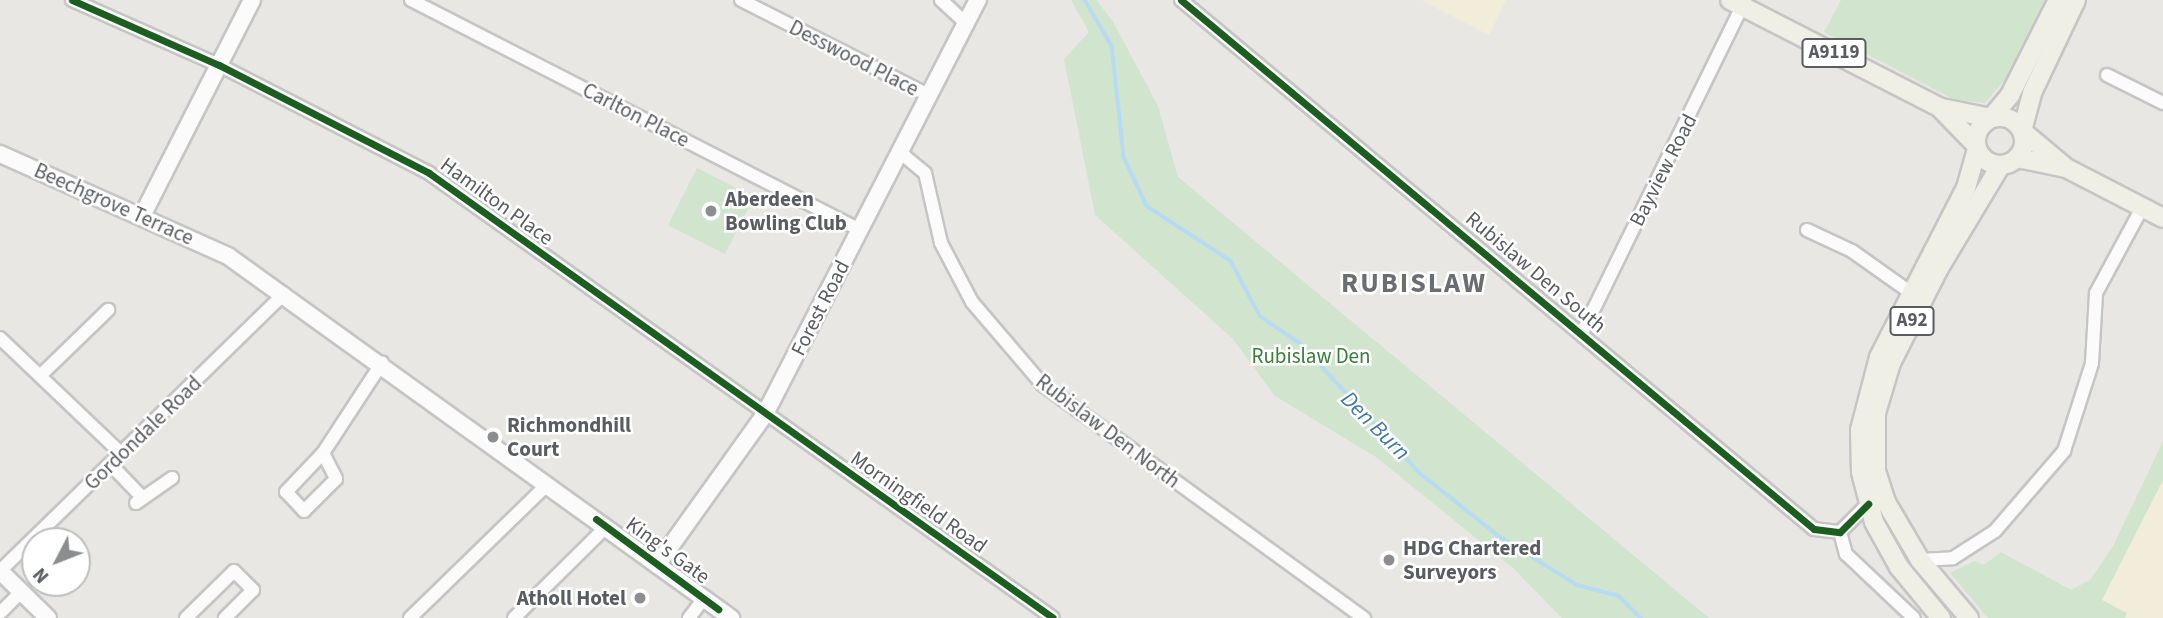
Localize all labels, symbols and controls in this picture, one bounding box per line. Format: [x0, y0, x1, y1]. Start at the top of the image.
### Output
street label: Desswood Place [785, 15, 923, 101]
road number: A9119 [1801, 38, 1867, 68]
street label: Carlton Place [578, 77, 694, 153]
street label: Bayview Road [1624, 110, 1702, 230]
street label: Hamilton Place [436, 152, 558, 250]
street label: Beechgrove Terrace [30, 158, 198, 250]
place label: Aberdeen Bowling Club [725, 186, 847, 236]
marker: Aberdeen Bowling Club [703, 203, 719, 219]
street label: Rubislaw Den South [1461, 206, 1611, 338]
street label: Forest Road [785, 256, 855, 360]
district label: RUBISLAW [1342, 266, 1486, 300]
road number: A92 [1889, 306, 1935, 336]
park label: Rubislaw Den [1251, 343, 1371, 369]
street label: Rubislaw Den North [1031, 369, 1185, 493]
street label: Gordondale Road [79, 371, 207, 495]
water label: Den Burn [1335, 386, 1415, 466]
place label: Richmondhill Court [507, 412, 631, 462]
marker: Richmondhill Court [485, 429, 501, 445]
street label: Morningfield Road [846, 446, 992, 558]
street label: King's Gate [621, 511, 715, 589]
north arrow [21, 527, 91, 597]
place label: HDG Chartered Surveyors [1403, 535, 1541, 585]
marker: HDG Chartered Surveyors [1381, 552, 1397, 568]
text: N [27, 561, 56, 589]
place label: Atholl Hotel [517, 585, 626, 611]
marker: Atholl Hotel [632, 590, 648, 606]

